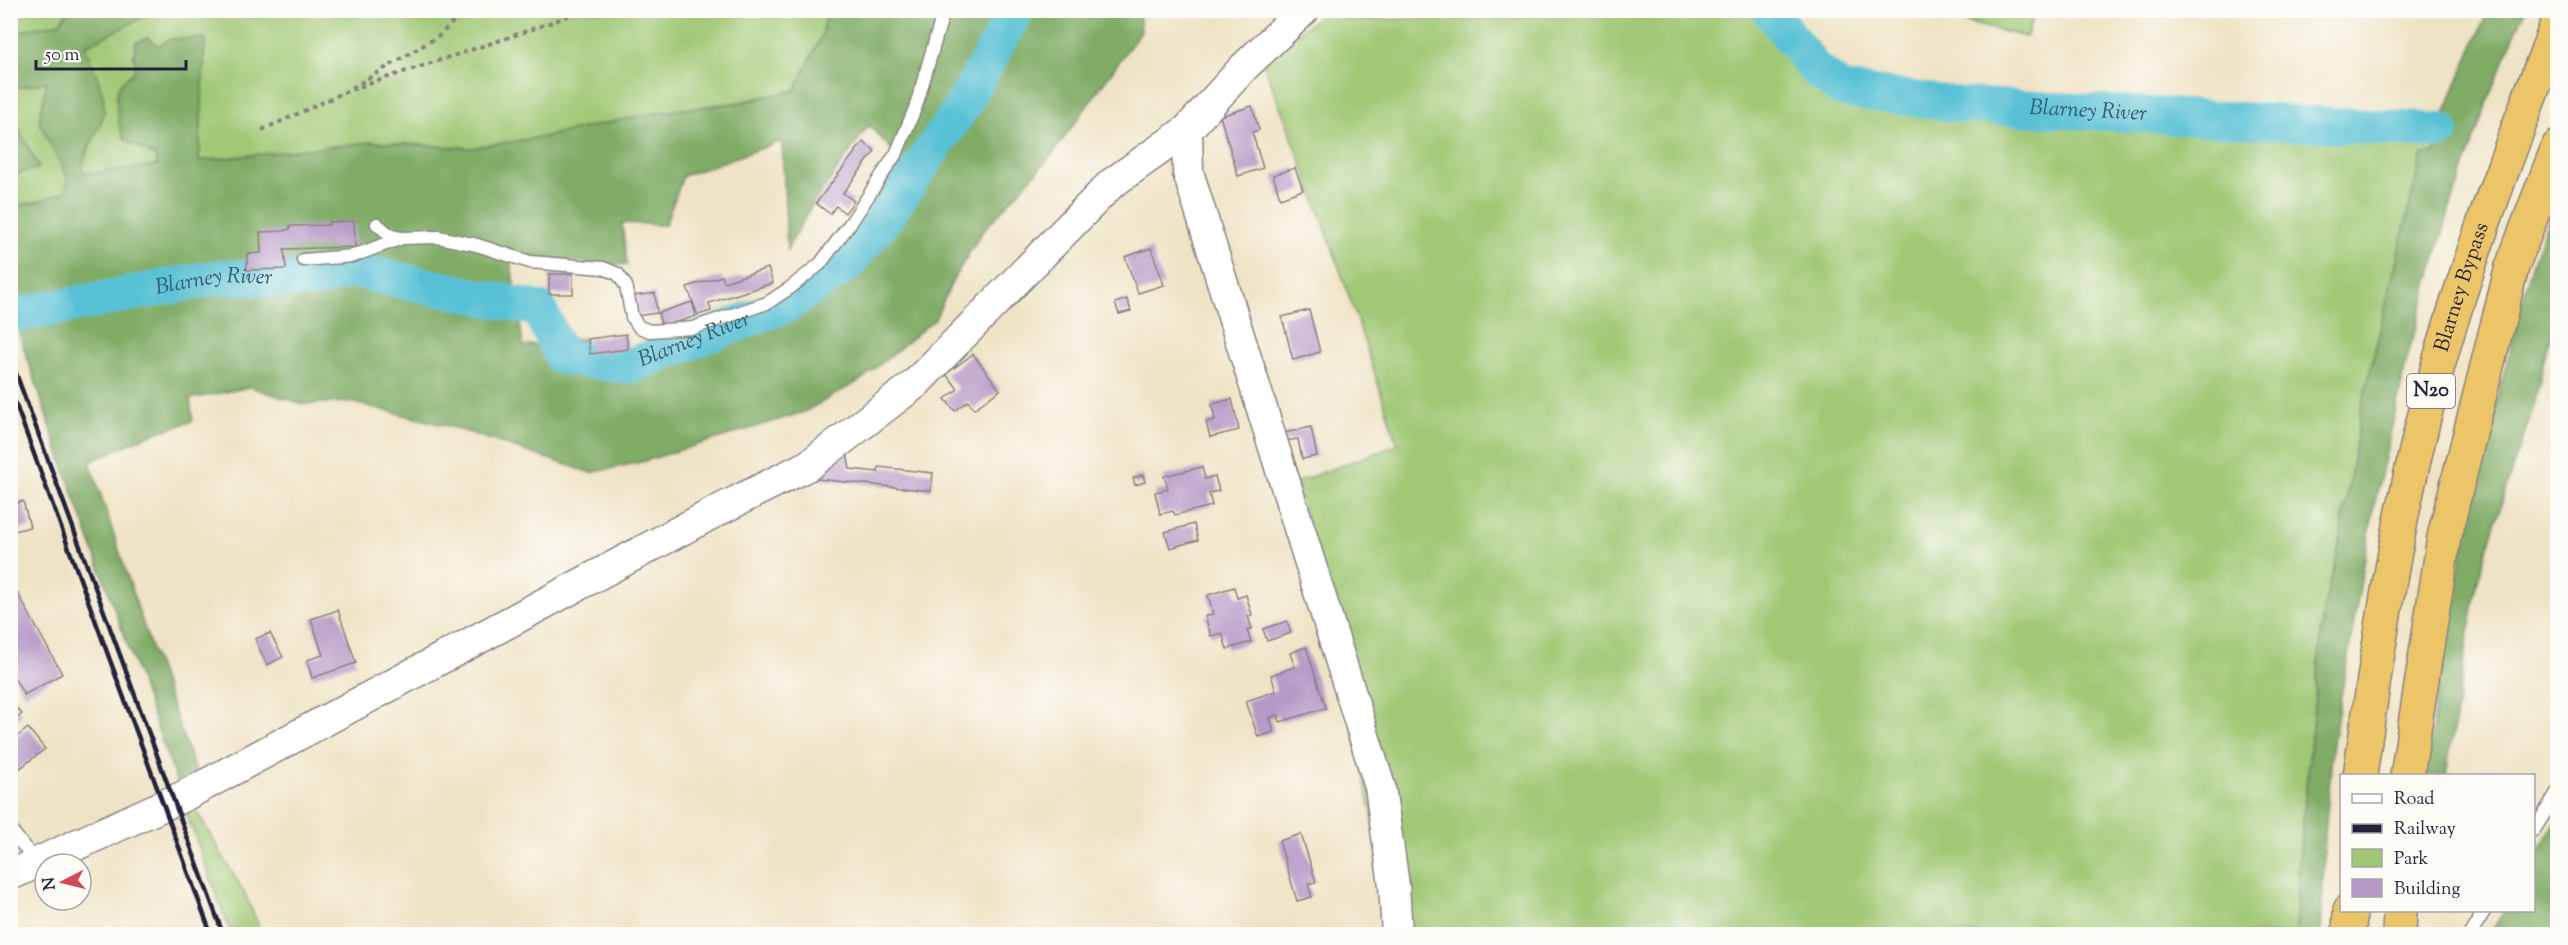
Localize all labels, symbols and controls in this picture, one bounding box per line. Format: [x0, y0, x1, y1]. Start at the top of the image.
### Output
scale bar [36, 33, 186, 71]
text: 50 m [44, 43, 80, 69]
water label: Blarney River [2028, 93, 2148, 131]
street label: Blarney Bypass [2428, 219, 2498, 356]
water label: Blarney River [153, 261, 273, 305]
water label: Blarney River [634, 304, 755, 377]
road number: N20 [2407, 374, 2455, 408]
legend [2340, 774, 2535, 912]
text: Road [2394, 787, 2434, 813]
text: Railway [2394, 817, 2456, 843]
text: Park [2394, 847, 2429, 873]
north arrow [33, 852, 93, 912]
text: N [38, 876, 63, 891]
text: Building [2394, 877, 2460, 903]

